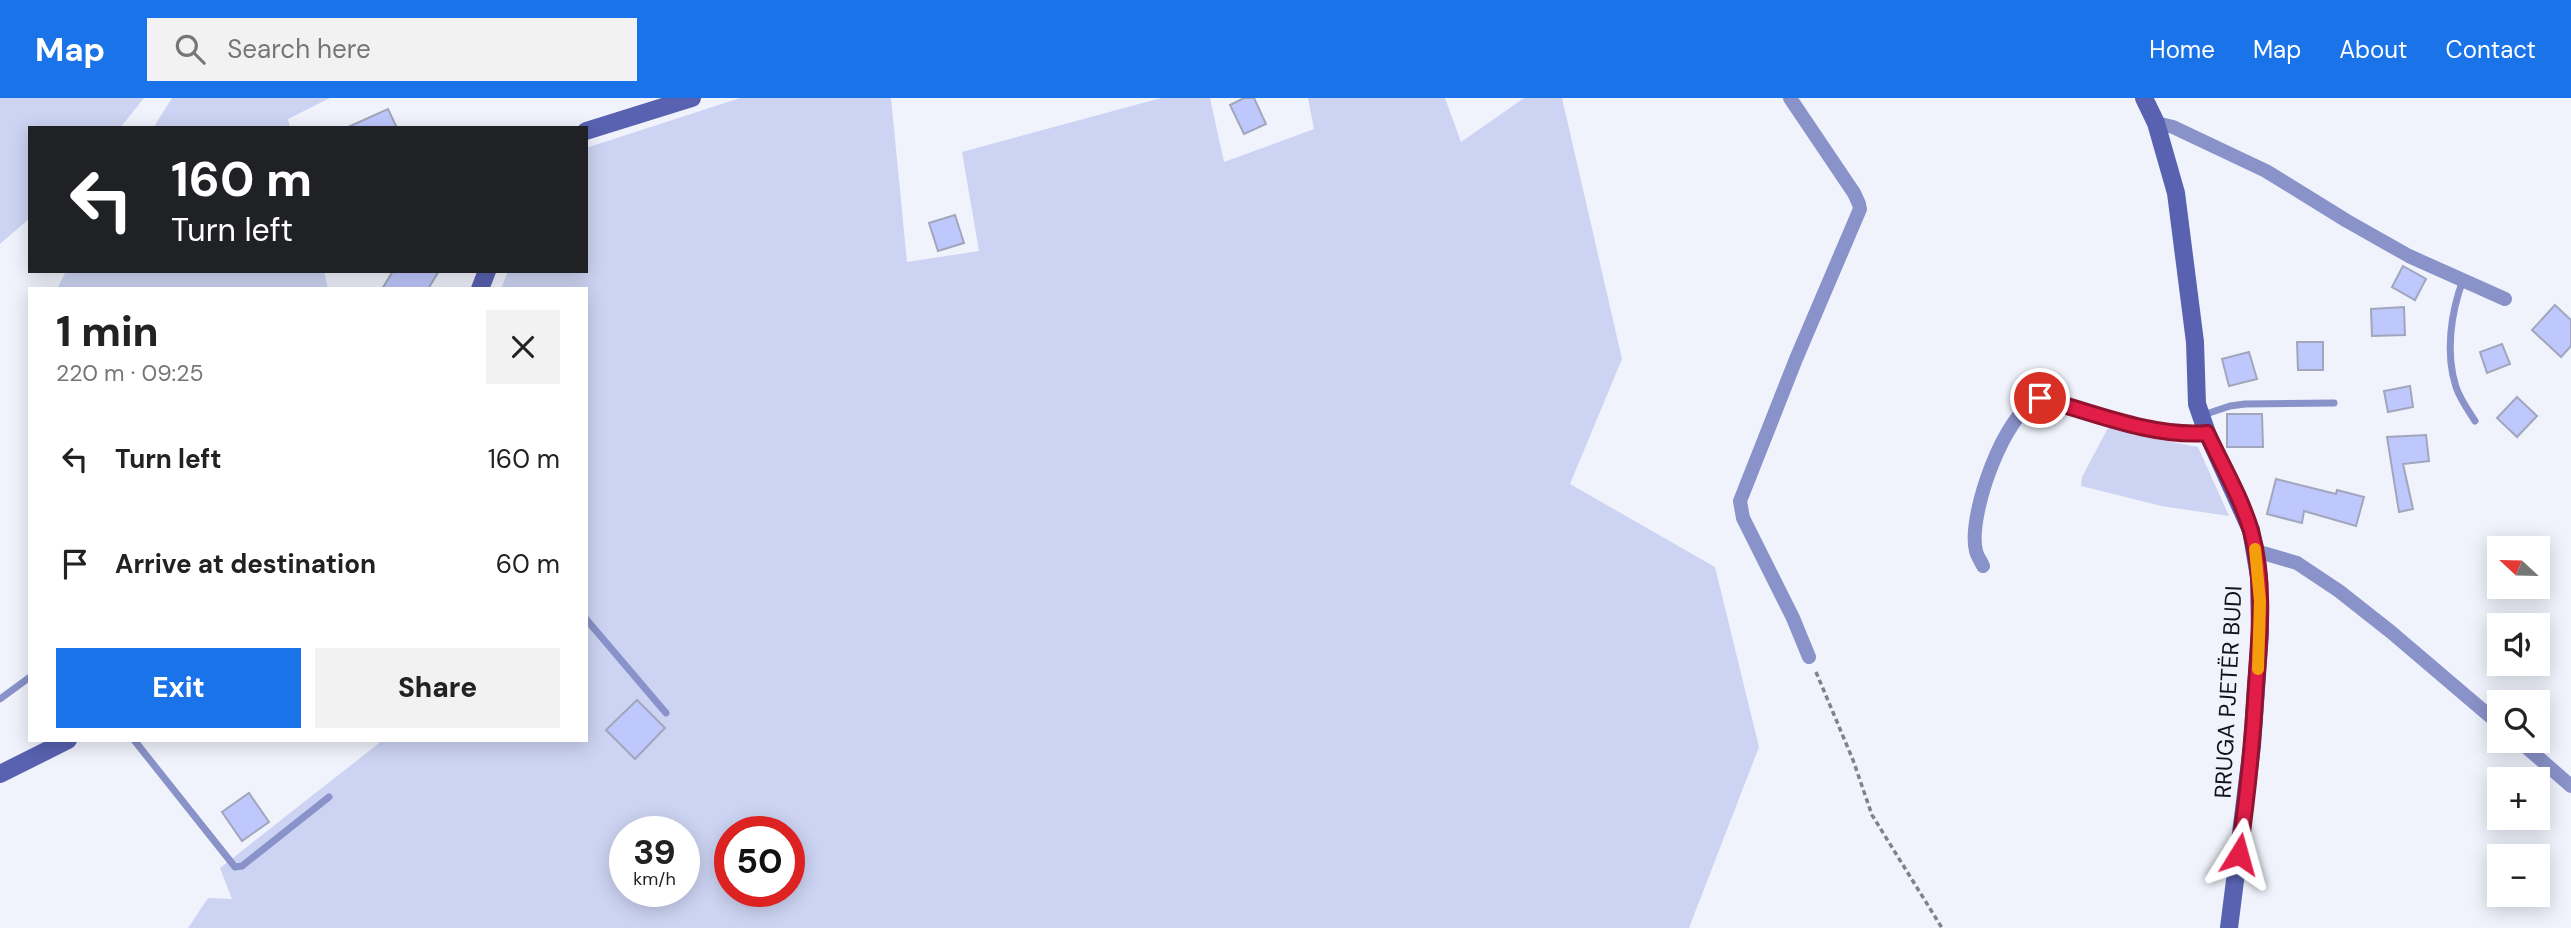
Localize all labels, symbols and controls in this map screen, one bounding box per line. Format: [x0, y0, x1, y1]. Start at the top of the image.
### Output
search box [147, 18, 637, 81]
text: Map [35, 28, 105, 71]
icon: search [171, 30, 209, 68]
text: Search here [227, 32, 371, 66]
text: Home [2149, 34, 2215, 65]
text: Map [2253, 34, 2301, 65]
text: About [2339, 34, 2408, 65]
text: Contact [2446, 34, 2536, 65]
text: 160 m [171, 147, 312, 211]
icon: left [56, 154, 147, 245]
text: Turn left [171, 209, 293, 251]
text: 1 min [56, 304, 159, 359]
button: close [486, 310, 560, 384]
text: 220 m · 09:25 [56, 358, 204, 388]
pin [2010, 368, 2070, 428]
icon: arrive [2021, 379, 2059, 417]
icon: left [56, 440, 94, 478]
text: Turn left [115, 442, 222, 476]
text: 160 m [488, 442, 560, 476]
north arrow [2487, 536, 2550, 598]
map controls [2487, 536, 2550, 907]
icon: arrive [56, 545, 94, 583]
text: Arrive at destination [115, 547, 376, 581]
text: 60 m [496, 547, 560, 581]
street label: RRUGA PJETËR BUDI [2207, 585, 2249, 799]
button: sound [2487, 613, 2550, 676]
button: Exit [56, 648, 301, 728]
button: Share [315, 648, 560, 728]
button: search [2487, 690, 2550, 753]
button: + [2487, 767, 2550, 830]
speed limit sign: 50 [714, 816, 805, 907]
position arrow [2202, 817, 2276, 891]
text: 39 [633, 829, 676, 875]
button: − [2487, 844, 2550, 907]
text: km/h [633, 867, 676, 891]

